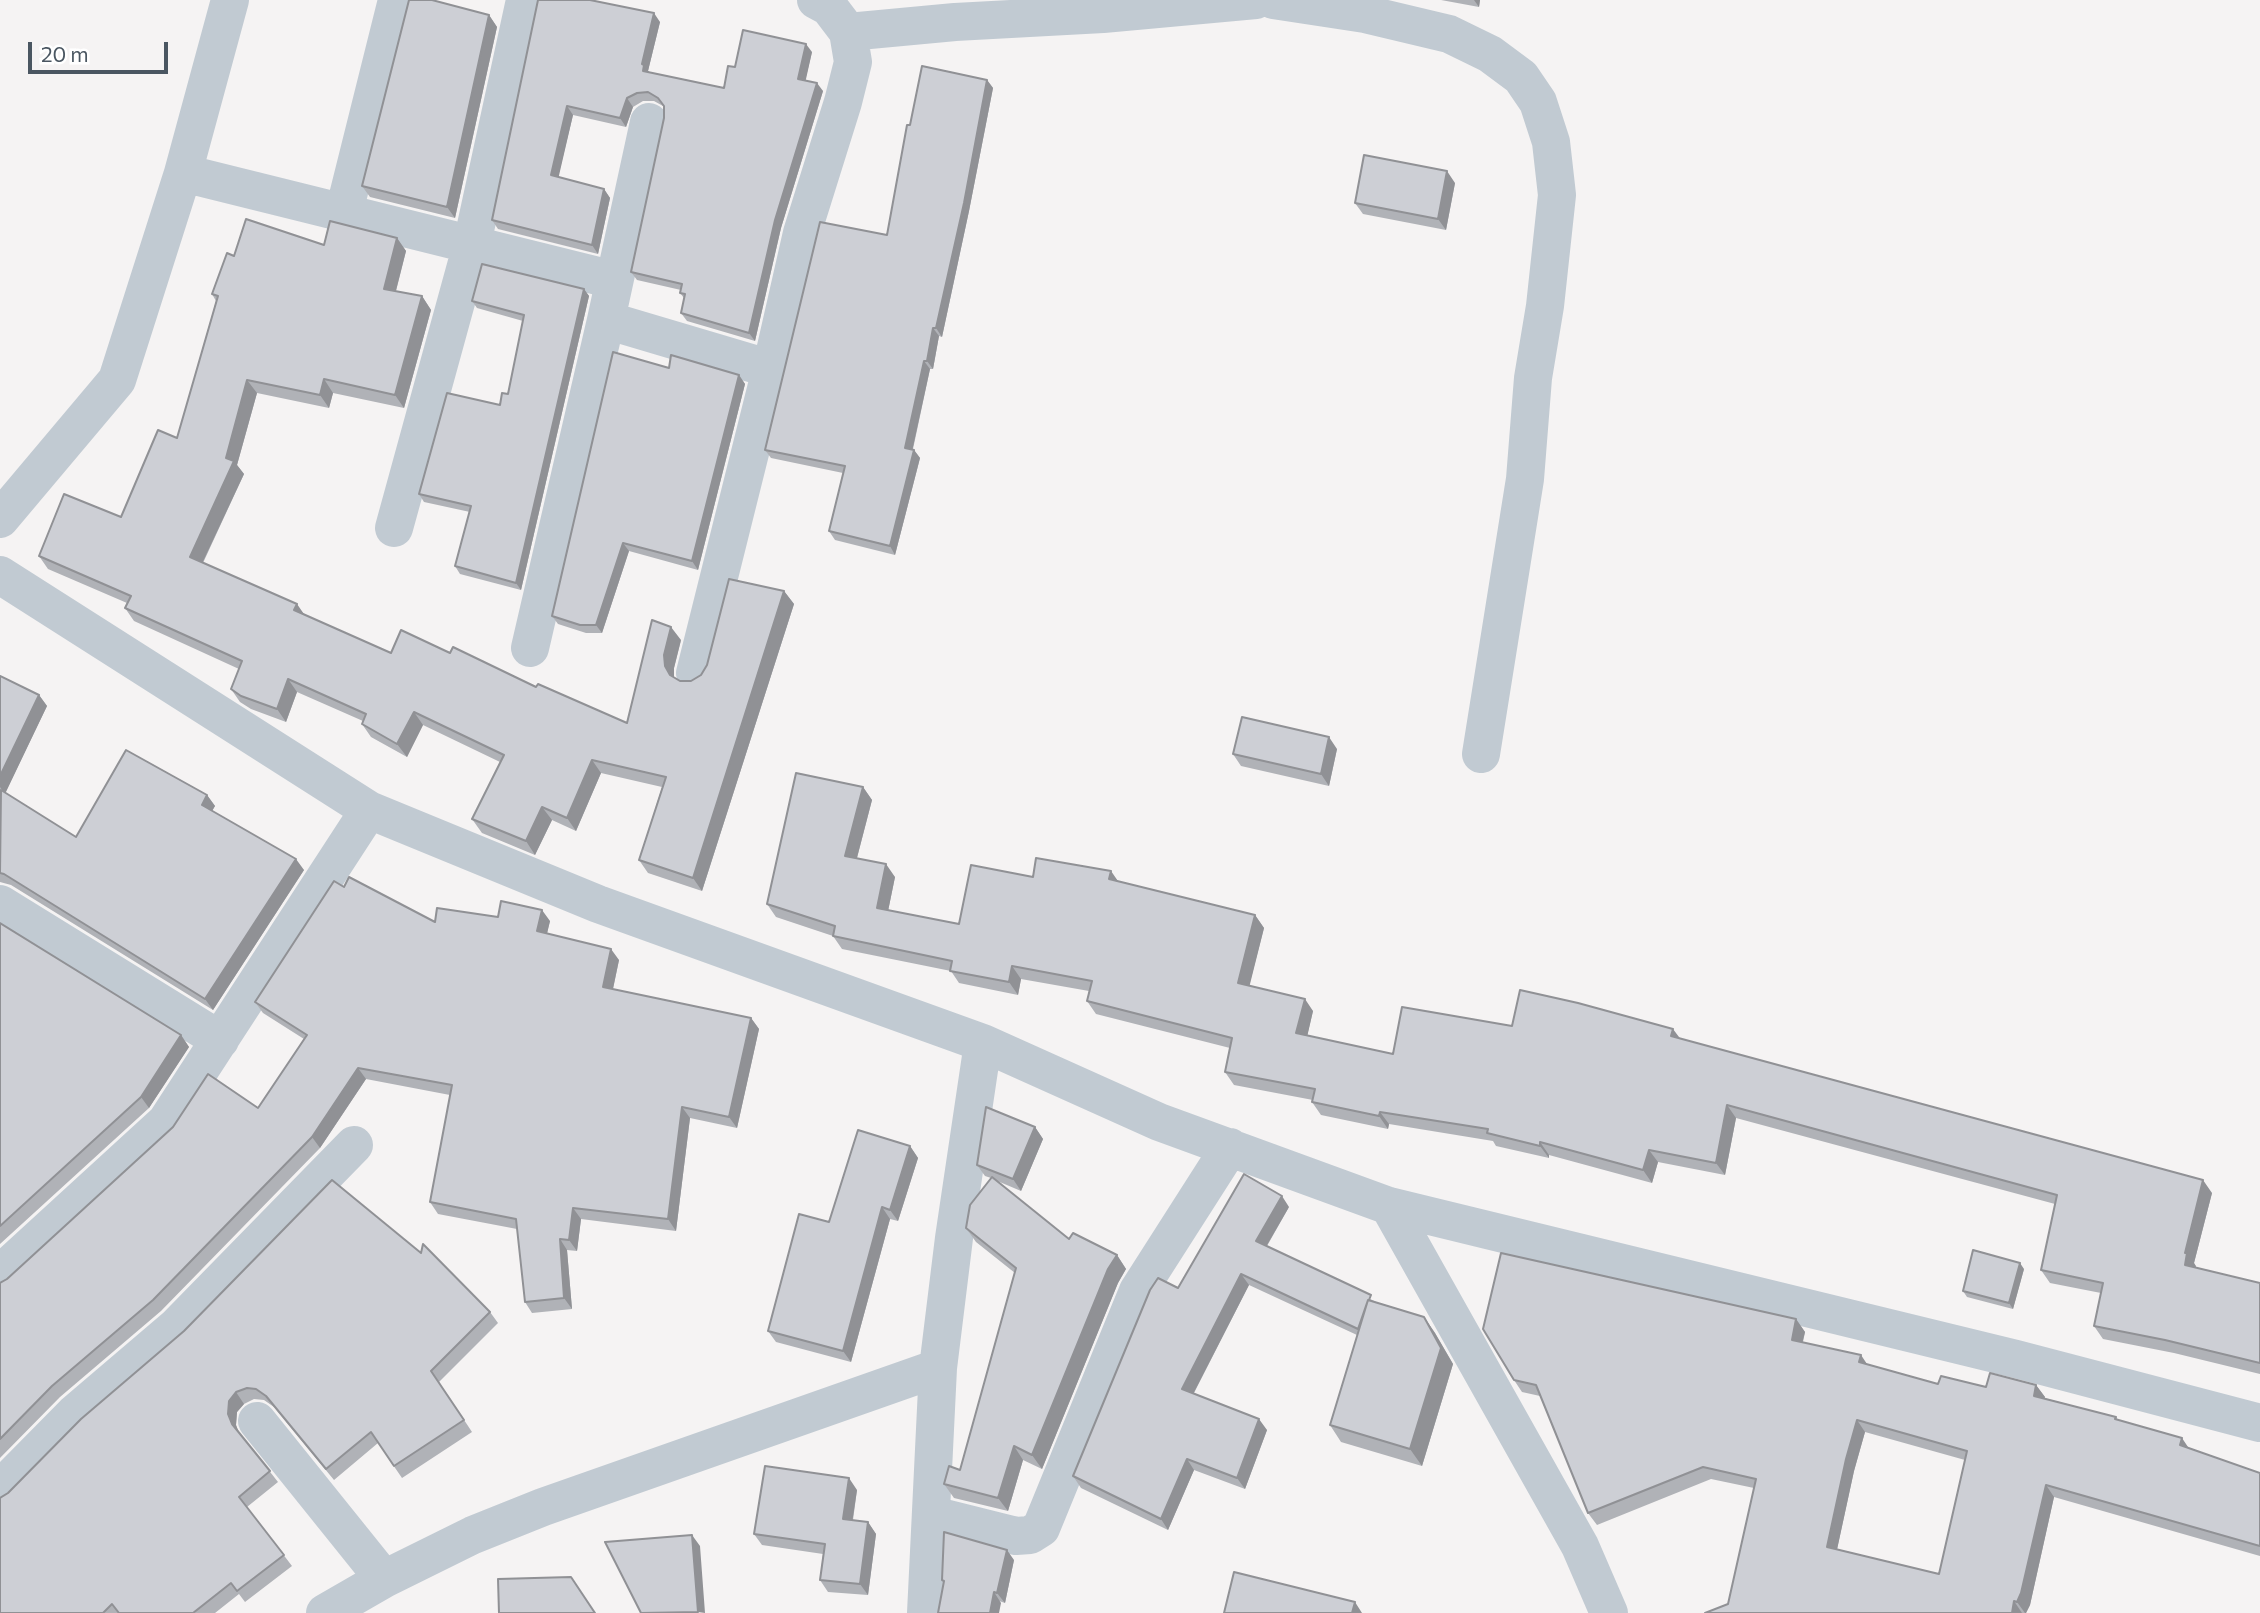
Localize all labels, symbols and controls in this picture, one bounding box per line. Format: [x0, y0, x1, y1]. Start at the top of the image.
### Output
scale bar [32, 28, 172, 72]
text: 20 m [41, 41, 89, 66]

